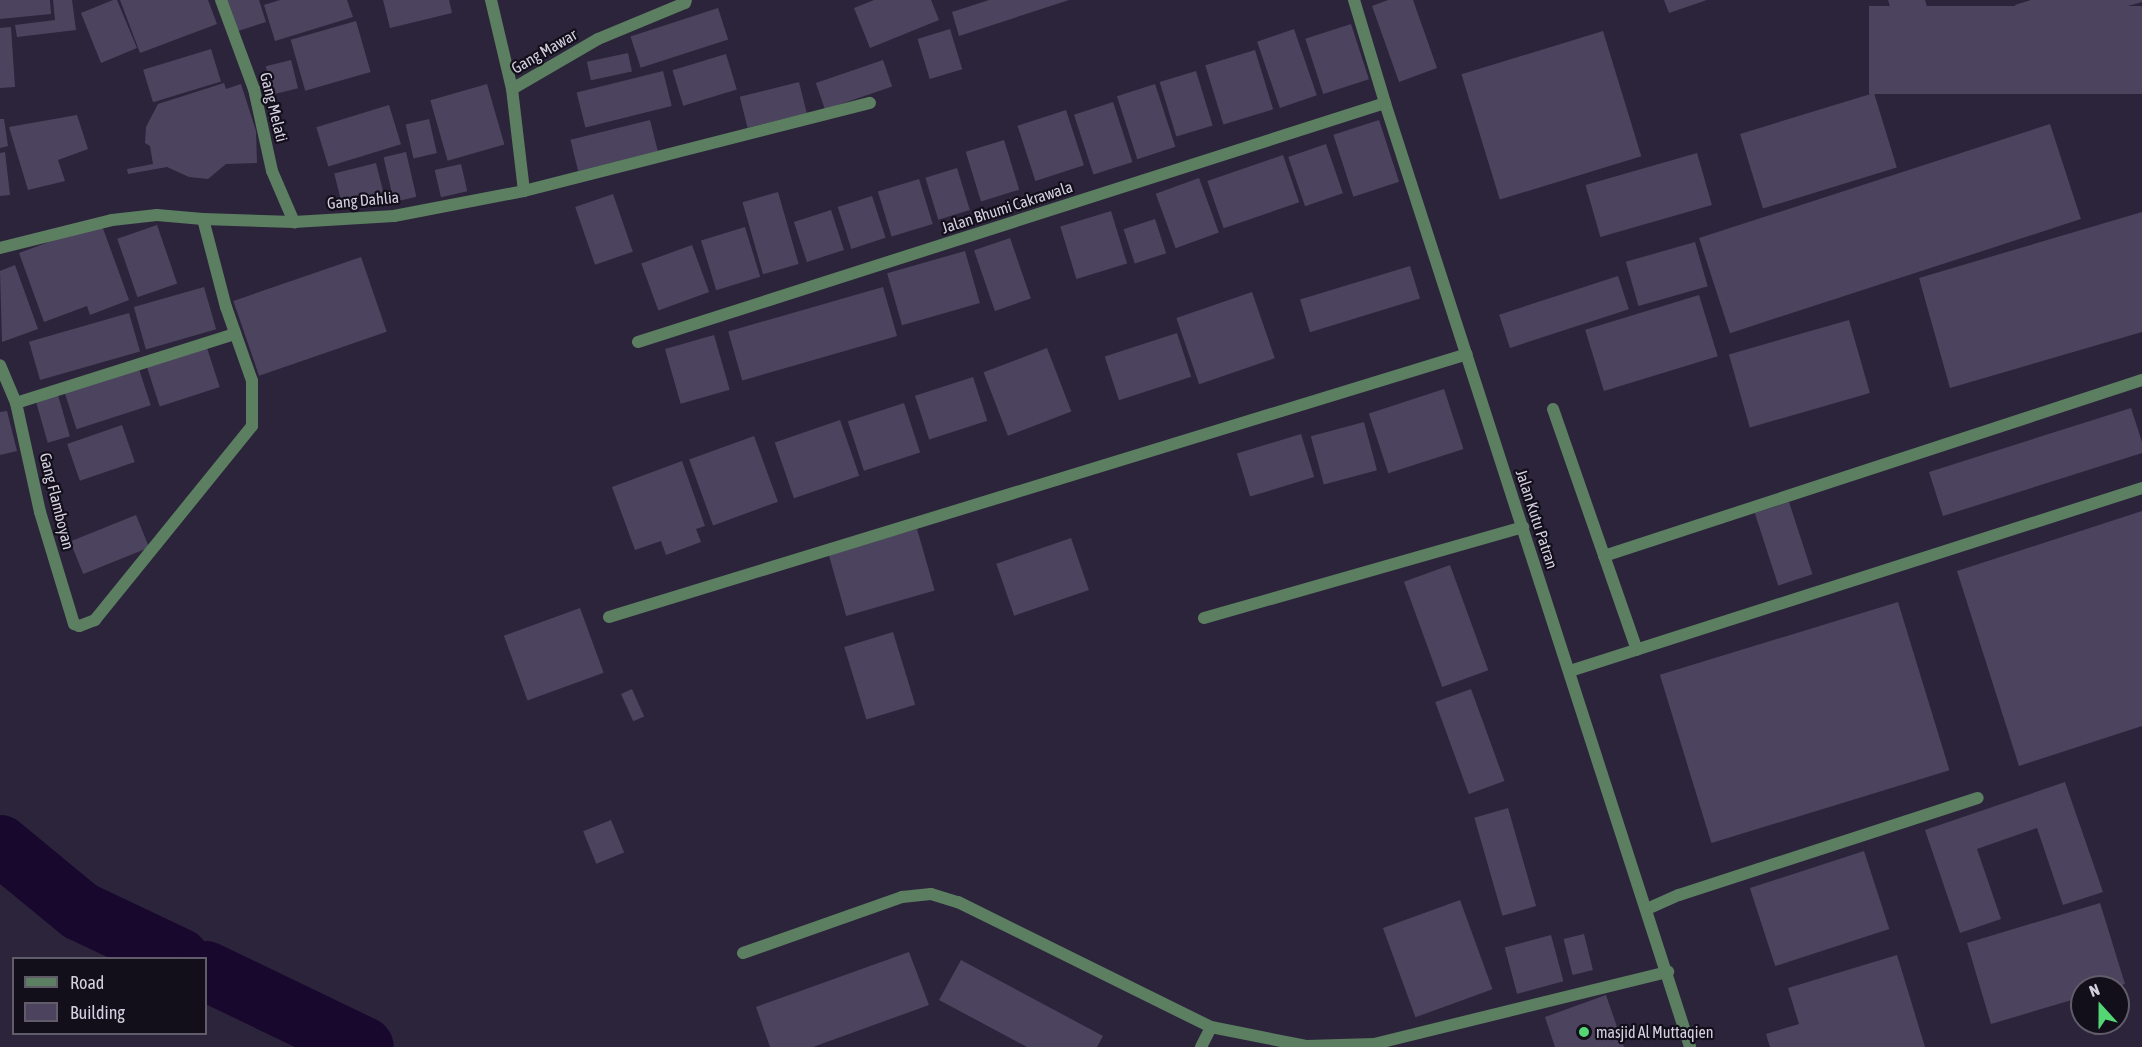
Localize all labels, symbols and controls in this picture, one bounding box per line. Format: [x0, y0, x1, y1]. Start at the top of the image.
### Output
street label: Gang Mawar [508, 25, 580, 77]
street label: Gang Melati [256, 70, 292, 144]
street label: Jalan Bhumi Cakrawala [939, 177, 1075, 237]
street label: Gang Dahlia [326, 187, 400, 213]
street label: Gang Flamboyan [36, 451, 78, 551]
street label: Jalan Kutu Patran [1512, 467, 1562, 571]
legend [12, 957, 207, 1035]
text: Road [70, 972, 104, 993]
north arrow [2070, 975, 2130, 1035]
text: N [2087, 980, 2102, 1000]
text: Building [70, 1002, 125, 1023]
place label: masjid Al Muttaqien [1596, 1022, 1713, 1042]
marker: masjid Al Muttaqien [1577, 1025, 1591, 1039]

